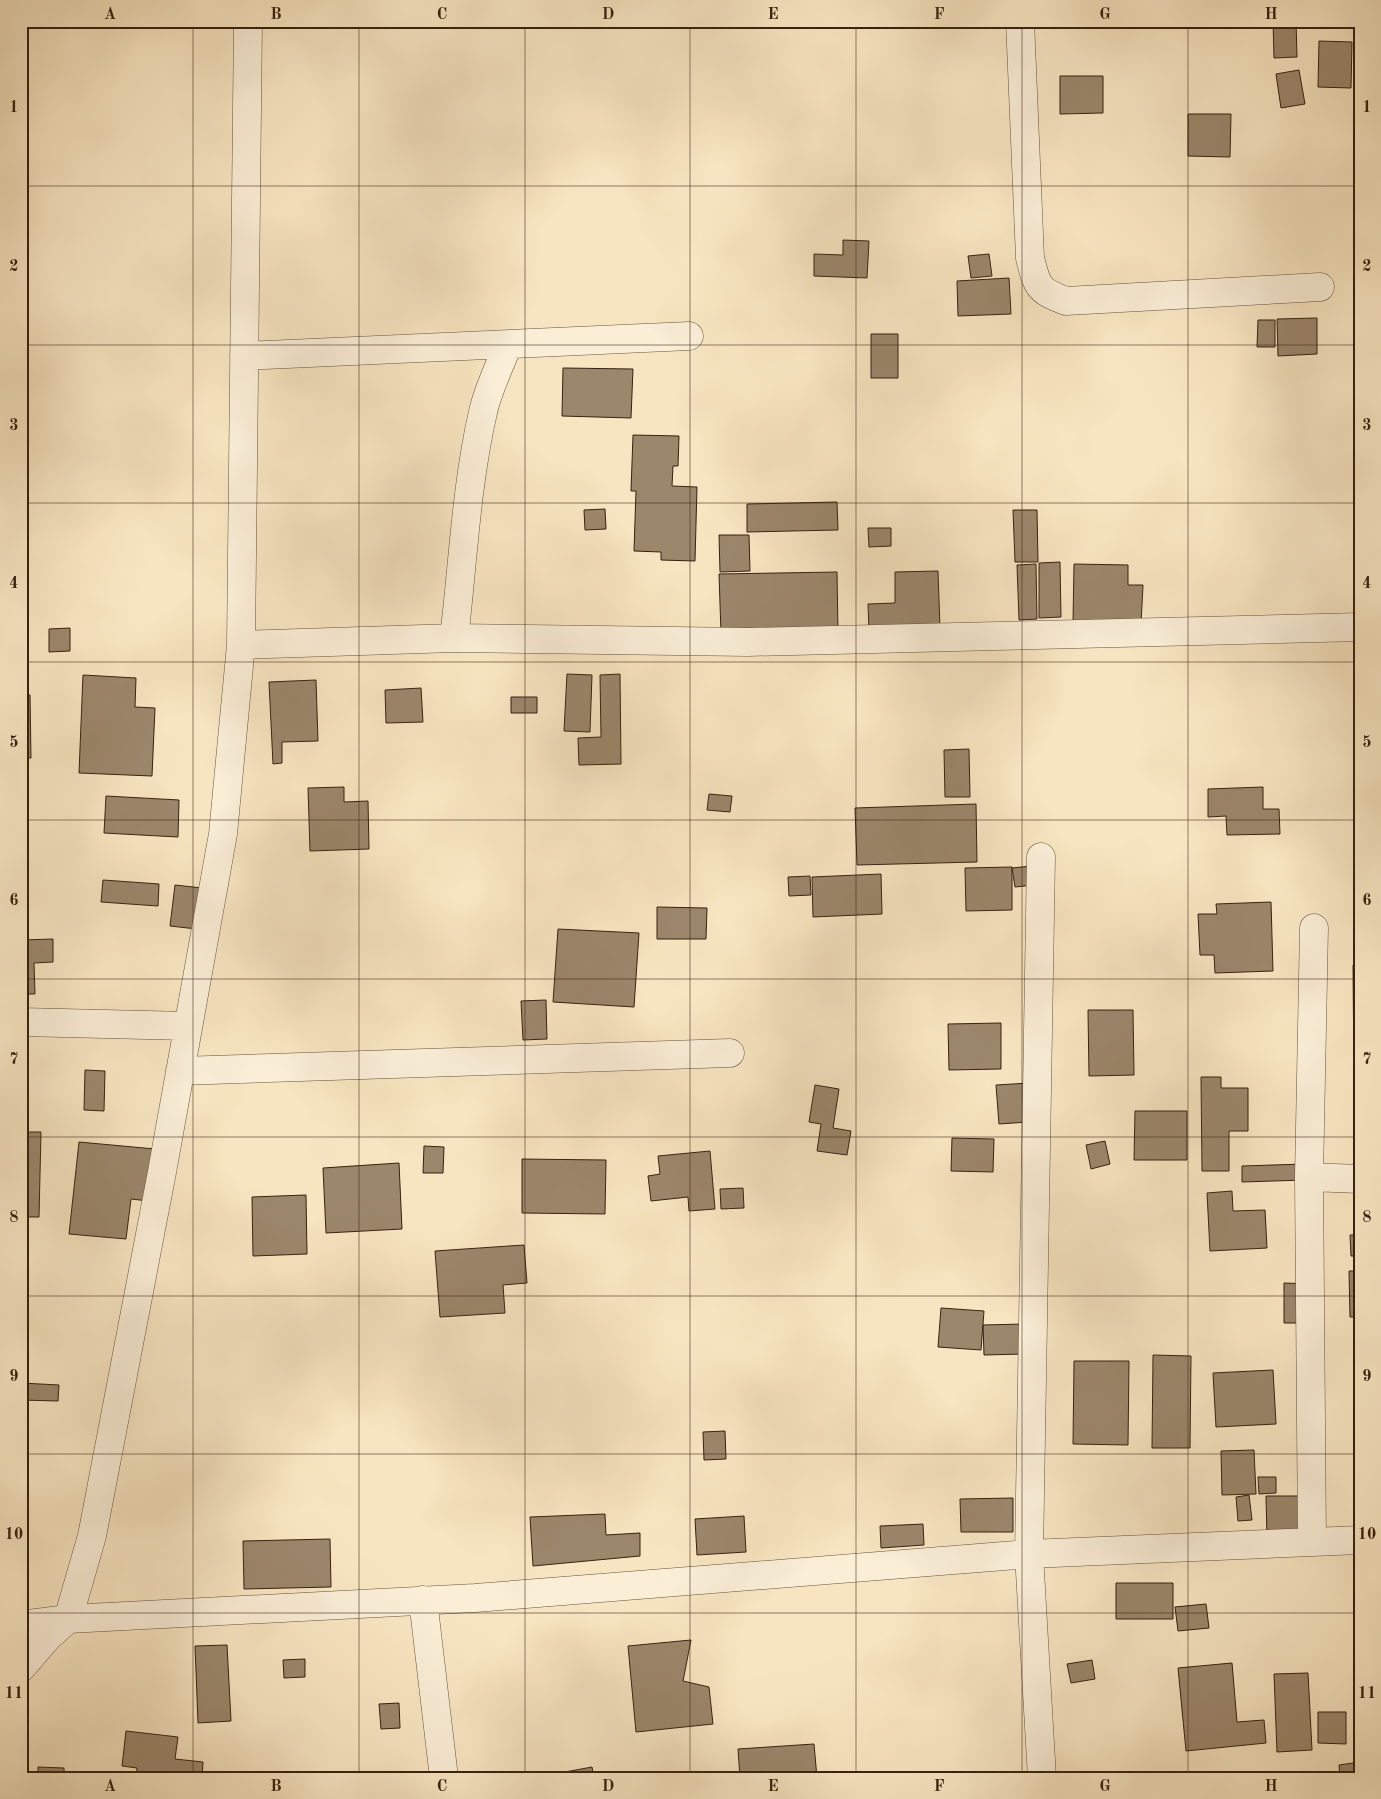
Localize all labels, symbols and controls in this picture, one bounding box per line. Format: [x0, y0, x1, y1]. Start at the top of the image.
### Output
text: A [104, 7, 116, 23]
text: B [270, 7, 282, 23]
text: C [437, 7, 447, 23]
text: D [602, 7, 614, 23]
text: E [767, 7, 779, 23]
text: F [934, 7, 945, 23]
text: G [1099, 7, 1111, 23]
text: H [1264, 7, 1278, 23]
text: 1 [9, 100, 19, 116]
text: 1 [1362, 100, 1372, 116]
text: 2 [9, 259, 19, 275]
text: 2 [1362, 259, 1372, 275]
text: 3 [9, 418, 19, 434]
text: 3 [1362, 418, 1372, 434]
text: 4 [9, 576, 19, 592]
text: 4 [1362, 576, 1372, 592]
text: 5 [9, 735, 19, 751]
text: 5 [1362, 735, 1372, 751]
text: 6 [9, 893, 19, 909]
text: 6 [1362, 893, 1372, 909]
text: 7 [9, 1052, 19, 1068]
text: 7 [1362, 1052, 1372, 1068]
text: 8 [9, 1210, 19, 1226]
text: 8 [1362, 1210, 1372, 1226]
text: 9 [9, 1369, 19, 1385]
text: 9 [1362, 1369, 1372, 1385]
text: 10 [5, 1527, 23, 1543]
text: 10 [1358, 1527, 1376, 1543]
text: 11 [5, 1686, 23, 1702]
text: 11 [1358, 1686, 1376, 1702]
text: A [104, 1779, 116, 1795]
text: B [270, 1779, 282, 1795]
text: C [437, 1779, 447, 1795]
text: D [602, 1779, 614, 1795]
text: E [767, 1779, 779, 1795]
text: F [934, 1779, 945, 1795]
text: G [1099, 1779, 1111, 1795]
text: H [1264, 1779, 1278, 1795]

